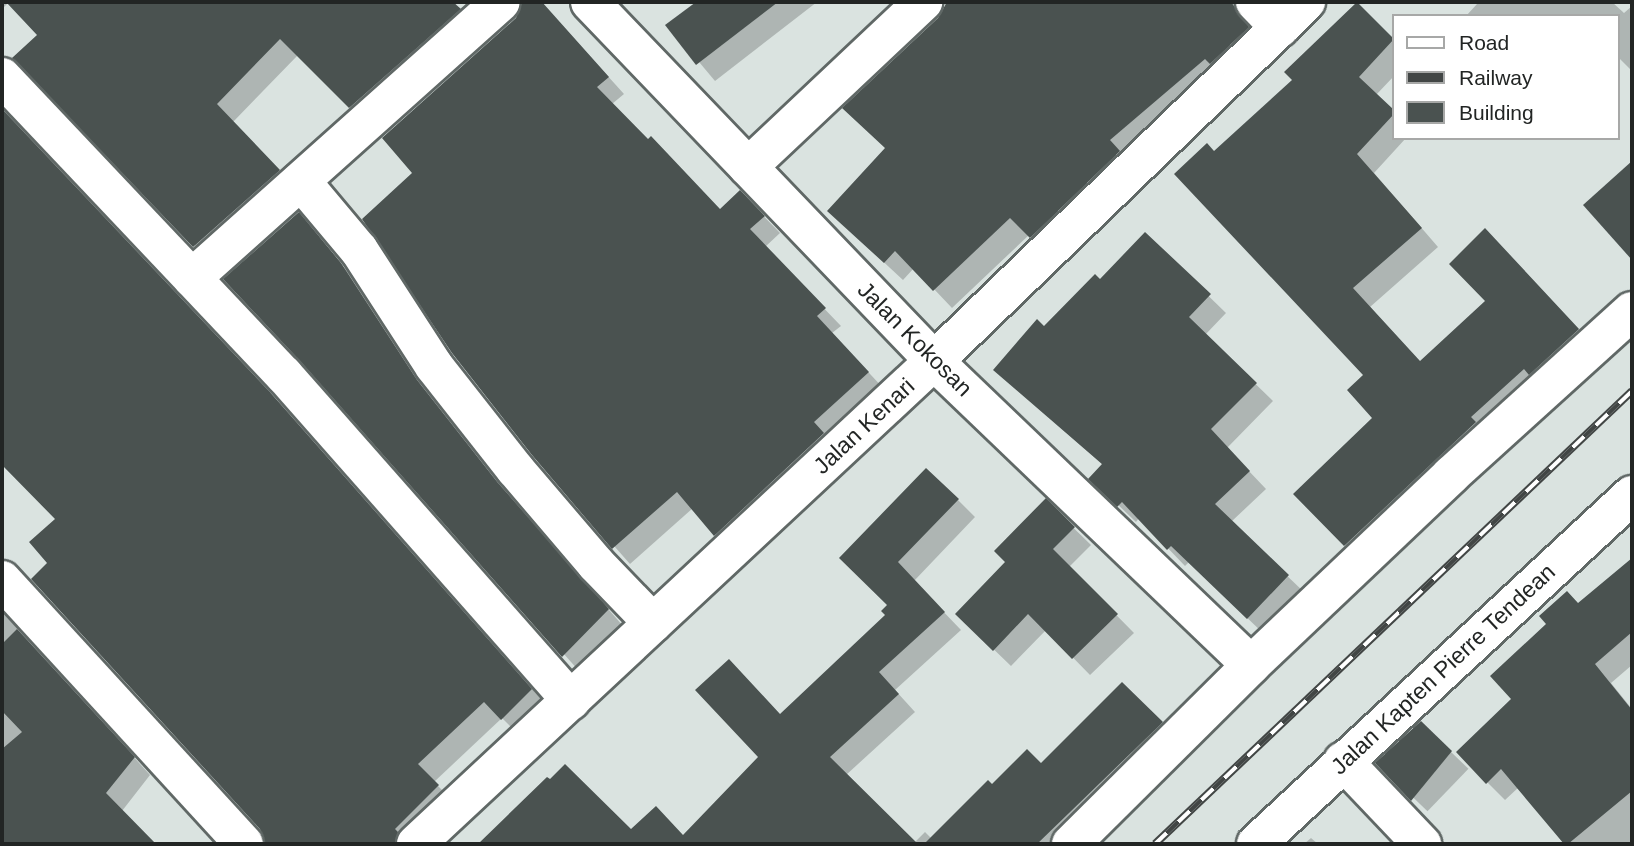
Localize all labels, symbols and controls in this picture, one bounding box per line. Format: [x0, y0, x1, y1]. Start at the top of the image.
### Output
legend [1392, 14, 1620, 140]
text: Road [1459, 31, 1509, 54]
text: Railway [1459, 66, 1533, 89]
text: Building [1459, 101, 1534, 124]
street label: Jalan Kokosan [852, 276, 978, 402]
street label: Jalan Kenari [808, 372, 920, 480]
street label: Jalan Kapten Pierre Tendean [1325, 558, 1561, 780]

